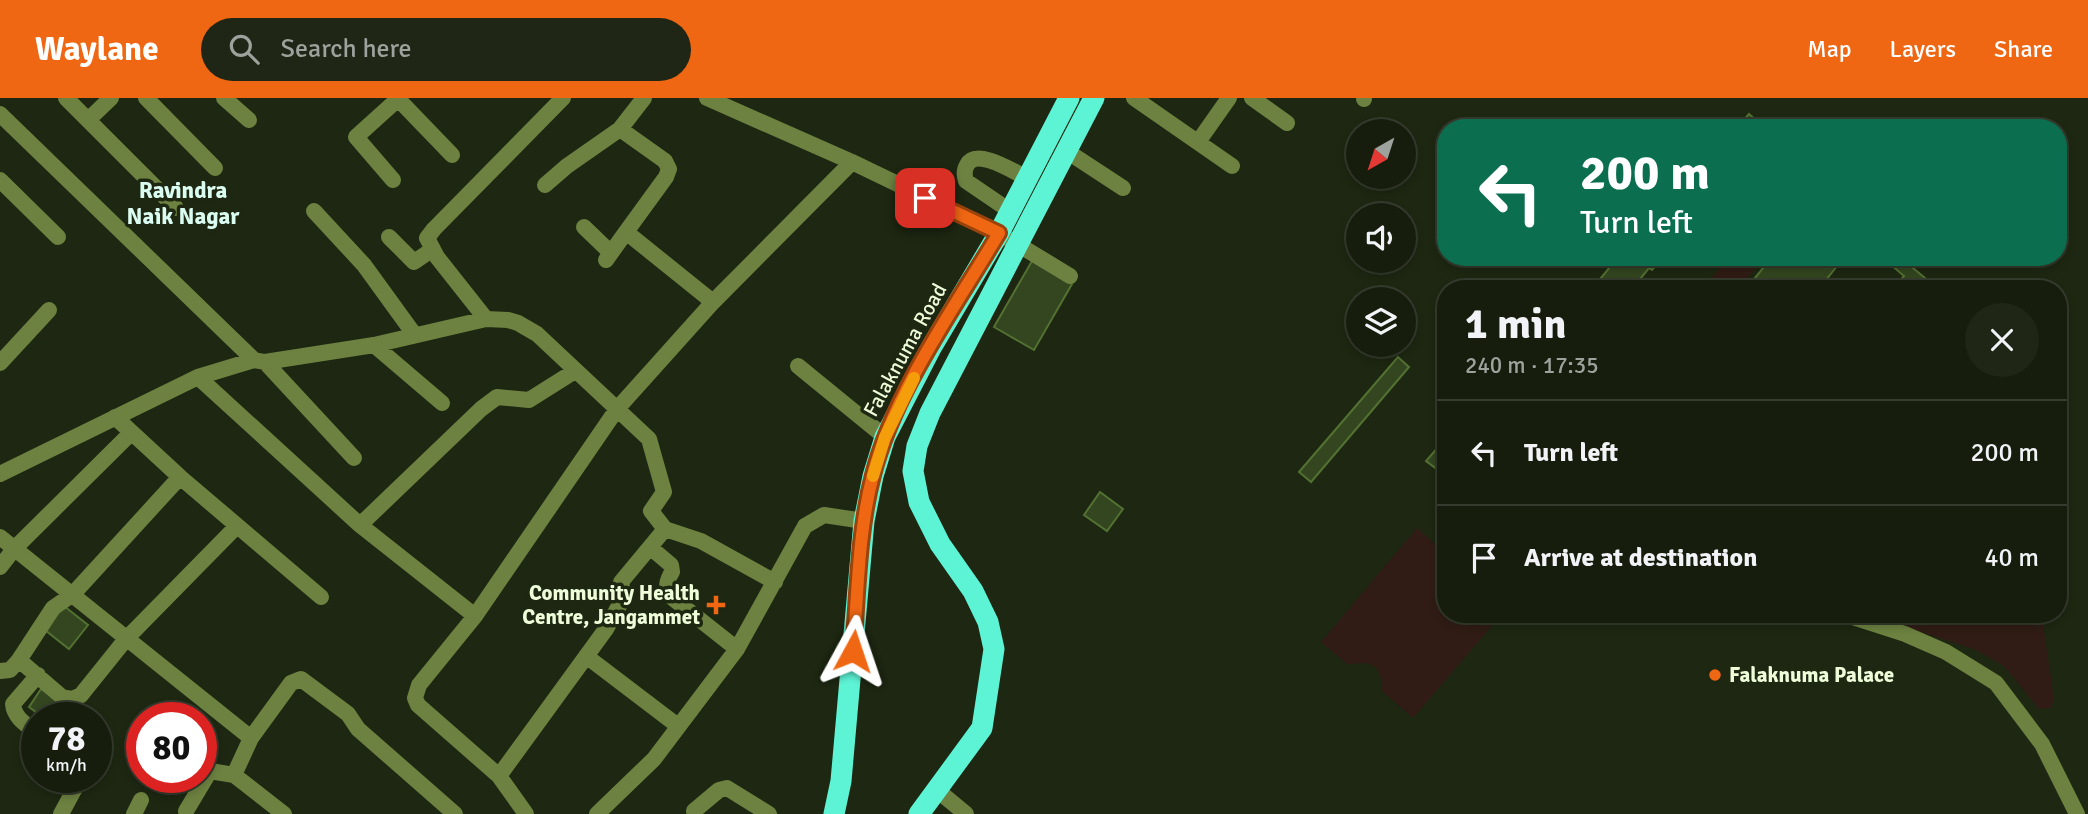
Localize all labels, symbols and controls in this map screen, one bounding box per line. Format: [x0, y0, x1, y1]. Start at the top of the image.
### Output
search box [201, 18, 691, 81]
text: Waylane [35, 29, 159, 70]
icon: search [225, 30, 263, 68]
text: Search here [281, 33, 412, 65]
text: Map [1807, 34, 1852, 64]
text: Layers [1890, 34, 1956, 64]
text: Share [1994, 34, 2053, 64]
north arrow [1346, 119, 1416, 189]
map controls [1346, 119, 1416, 357]
text: 200 m [1580, 143, 1710, 203]
icon: left [1465, 147, 1556, 238]
pin [895, 168, 955, 228]
district label: Ravindra Naik Nagar [127, 176, 240, 231]
icon: arrive [906, 179, 944, 217]
button: sound [1346, 203, 1416, 273]
text: Turn left [1580, 203, 1693, 242]
street label: Falaknuma Road [858, 279, 952, 421]
button: layers [1346, 287, 1416, 357]
text: 1 min [1465, 299, 1566, 350]
button: close [1965, 303, 2039, 377]
text: 240 m · 17:35 [1465, 351, 1599, 380]
icon: left [1465, 434, 1503, 472]
text: Turn left [1524, 437, 1618, 469]
text: 200 m [1970, 437, 2039, 469]
icon: arrive [1465, 539, 1503, 577]
text: Arrive at destination [1524, 542, 1757, 574]
text: 40 m [1984, 542, 2039, 574]
place label: Community Health Centre, Jangammet [522, 580, 700, 630]
marker: Community Health Centre, Jangammet [706, 595, 726, 615]
position arrow [816, 614, 890, 688]
place label: Falaknuma Palace [1729, 662, 1894, 688]
marker: Falaknuma Palace [1707, 667, 1723, 683]
speed limit sign: 80 [126, 702, 217, 793]
text: 78 [48, 717, 85, 760]
text: km/h [46, 754, 87, 776]

